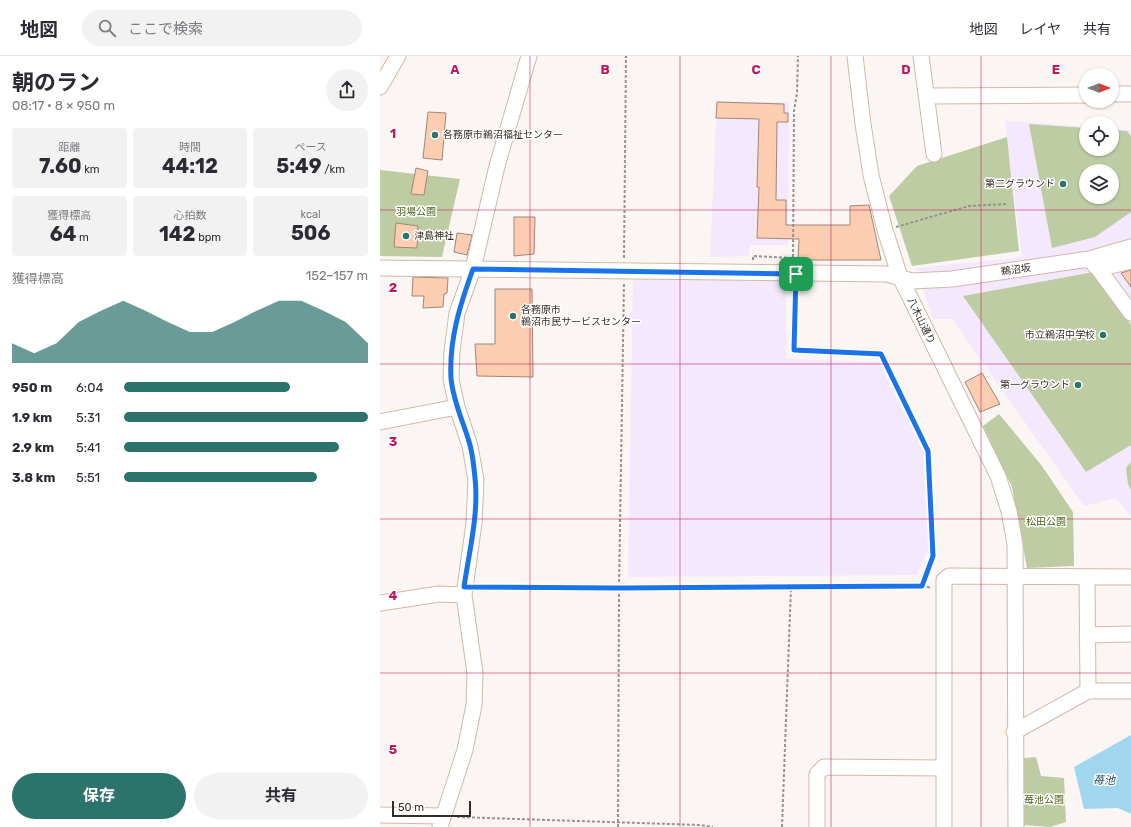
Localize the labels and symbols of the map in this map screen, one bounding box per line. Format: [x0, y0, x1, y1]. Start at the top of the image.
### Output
text: A [450, 62, 460, 77]
text: B [600, 62, 610, 77]
text: C [751, 62, 761, 77]
text: D [901, 62, 911, 77]
text: E [1052, 62, 1060, 77]
north arrow [1079, 68, 1119, 108]
text: 1 [390, 126, 396, 141]
place label: 各務原市鵜沼福祉センター [443, 129, 563, 141]
marker: 各務原市鵜沼福祉センター [430, 130, 440, 140]
place label: 第二グラウンド [985, 178, 1055, 190]
marker: 第二グラウンド [1058, 179, 1068, 189]
park label: 羽場公園 [396, 206, 436, 218]
place label: 津島神社 [414, 230, 454, 242]
marker: 津島神社 [401, 231, 411, 241]
pin [779, 257, 813, 291]
street label: 鵜沼坂 [1000, 262, 1032, 278]
text: 2 [389, 280, 397, 295]
street label: 八木山通り [905, 296, 937, 346]
place label: 各務原市 鵜沼市民サービスセンター [521, 304, 641, 328]
marker: 各務原市 鵜沼市民サービスセンター [508, 311, 518, 321]
place label: 市立鵜沼中学校 [1025, 329, 1095, 341]
marker: 市立鵜沼中学校 [1098, 330, 1108, 340]
place label: 第一グラウンド [1000, 379, 1070, 391]
marker: 第一グラウンド [1073, 380, 1083, 390]
text: 3 [389, 434, 398, 449]
park label: 松田公園 [1026, 516, 1066, 528]
text: 4 [389, 588, 398, 603]
text: 5 [389, 742, 397, 757]
water label: 苺池 [1093, 774, 1116, 787]
park label: 苺池公園 [1024, 794, 1064, 806]
scale bar [392, 799, 471, 818]

